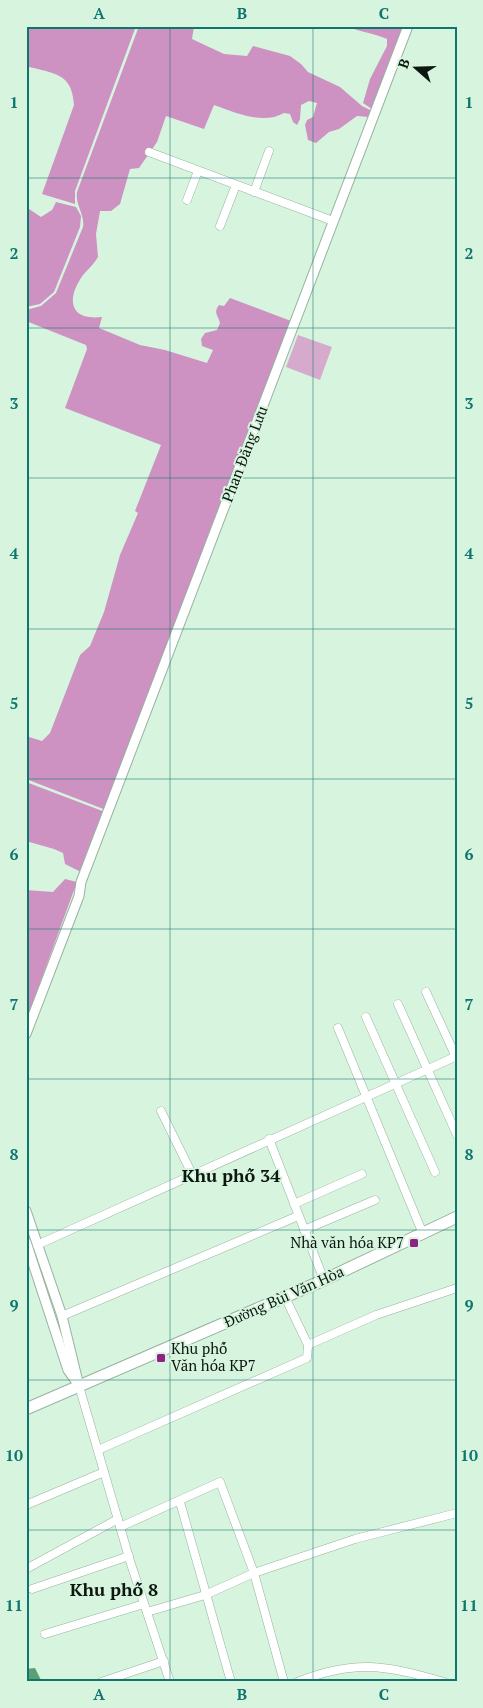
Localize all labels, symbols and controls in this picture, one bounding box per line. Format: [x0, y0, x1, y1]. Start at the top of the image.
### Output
text: A [93, 2, 105, 24]
text: B [237, 2, 247, 24]
text: C [379, 2, 389, 24]
north arrow [390, 42, 440, 92]
text: B [393, 56, 414, 71]
text: 1 [9, 91, 19, 113]
text: 1 [464, 91, 474, 113]
text: 2 [9, 242, 19, 264]
text: 2 [464, 242, 474, 264]
text: 3 [9, 392, 19, 414]
text: 3 [464, 392, 474, 414]
street label: Phan Đăng Lưu [217, 402, 272, 505]
text: 4 [9, 542, 19, 564]
text: 4 [464, 542, 474, 564]
text: 5 [9, 692, 19, 714]
text: 5 [464, 692, 474, 714]
text: 6 [9, 843, 19, 865]
text: 6 [464, 843, 474, 865]
text: 7 [9, 993, 19, 1015]
text: 7 [464, 993, 474, 1015]
text: 8 [9, 1143, 19, 1165]
text: 8 [464, 1143, 474, 1165]
district label: Khu phố 34 [182, 1163, 281, 1187]
place label: Nhà văn hóa KP7 [290, 1232, 404, 1252]
marker: Nhà văn hóa KP7 [408, 1237, 420, 1249]
street label: Đường Bùi Văn Hòa [220, 1260, 347, 1332]
text: 9 [9, 1294, 19, 1316]
text: 9 [464, 1294, 474, 1316]
place label: Khu phố Văn hóa KP7 [171, 1338, 256, 1375]
marker: Khu phố Văn hóa KP7 [155, 1352, 167, 1364]
text: 10 [5, 1444, 23, 1466]
text: 10 [460, 1444, 478, 1466]
district label: Khu phố 8 [70, 1577, 158, 1601]
text: 11 [5, 1594, 23, 1616]
text: 11 [460, 1594, 478, 1616]
text: A [93, 1683, 105, 1705]
text: B [237, 1683, 247, 1705]
text: C [379, 1683, 389, 1705]

